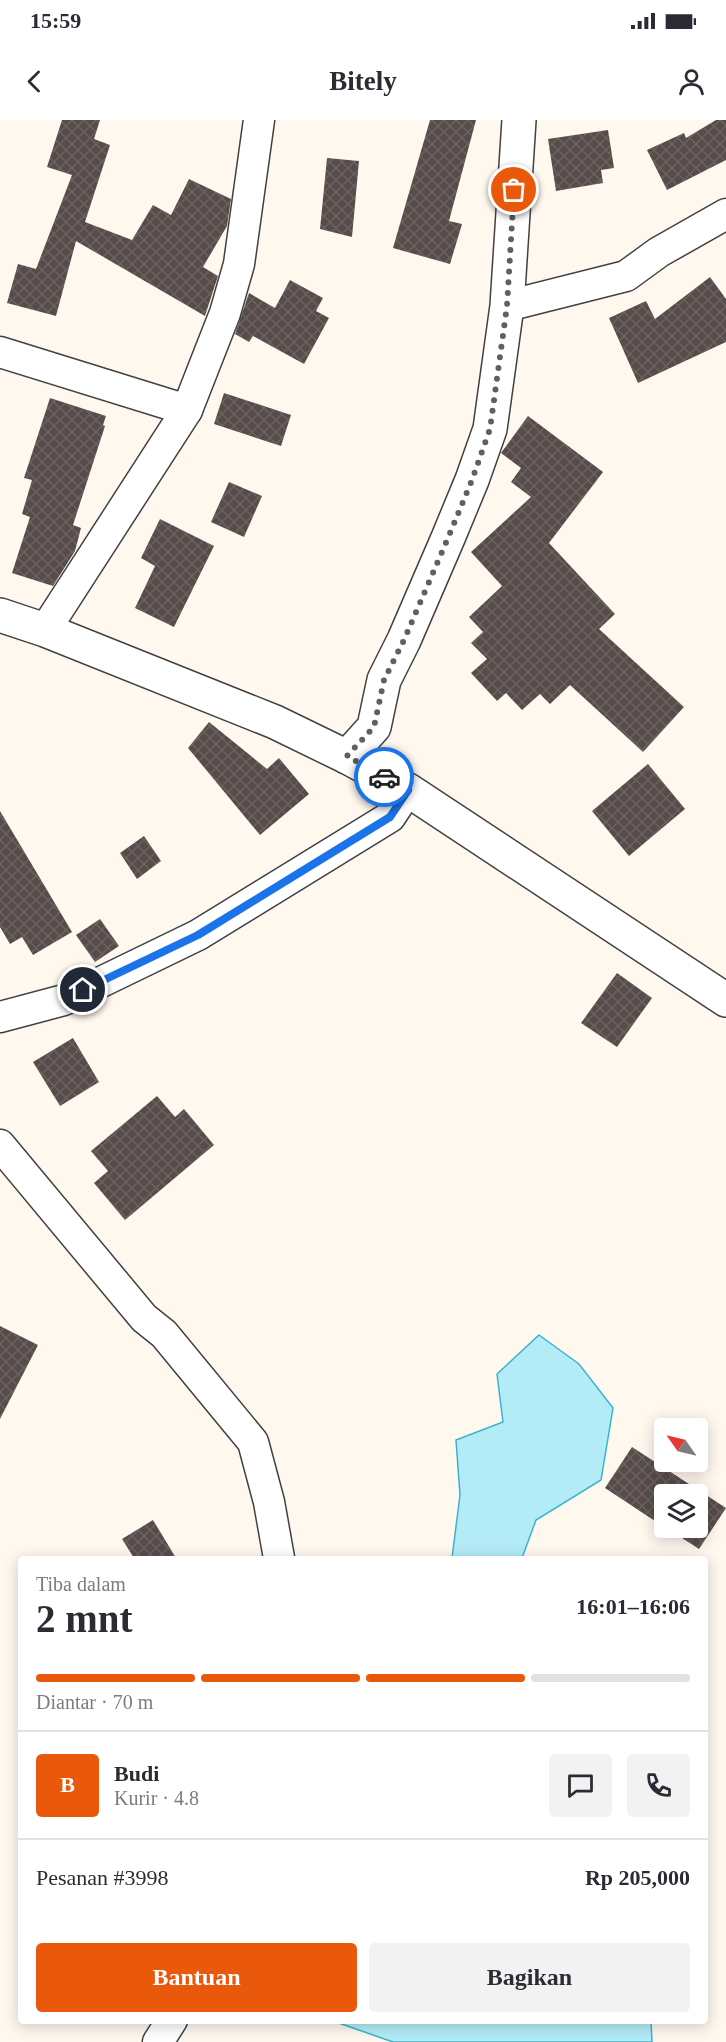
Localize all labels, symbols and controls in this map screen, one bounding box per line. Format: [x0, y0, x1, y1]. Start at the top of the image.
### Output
text: 15:59 [30, 8, 81, 33]
icon: back [18, 65, 51, 98]
icon: person [675, 65, 708, 98]
text: Bitely [329, 66, 397, 96]
pin [488, 164, 539, 215]
icon: bag [497, 173, 530, 206]
courier [354, 747, 414, 807]
icon: car [368, 761, 401, 794]
pin [57, 964, 108, 1015]
icon: home [66, 973, 99, 1006]
north arrow [654, 1418, 708, 1472]
map controls [654, 1418, 708, 1538]
button: layers [654, 1484, 708, 1538]
text: Tiba dalam [36, 1573, 126, 1595]
text: 16:01–16:06 [576, 1594, 690, 1619]
text: 2 mnt [36, 1597, 132, 1640]
text: Diantar · 70 m [36, 1691, 153, 1713]
button: chat [549, 1754, 612, 1817]
button: phone [627, 1754, 690, 1817]
text: Budi [114, 1761, 159, 1786]
text: B [60, 1772, 75, 1797]
text: Kurir · 4.8 [114, 1787, 199, 1809]
text: Pesanan #3998 [36, 1865, 169, 1890]
text: Rp 205,000 [585, 1865, 690, 1890]
button: Bantuan [36, 1943, 357, 2012]
button: Bagikan [369, 1943, 690, 2012]

